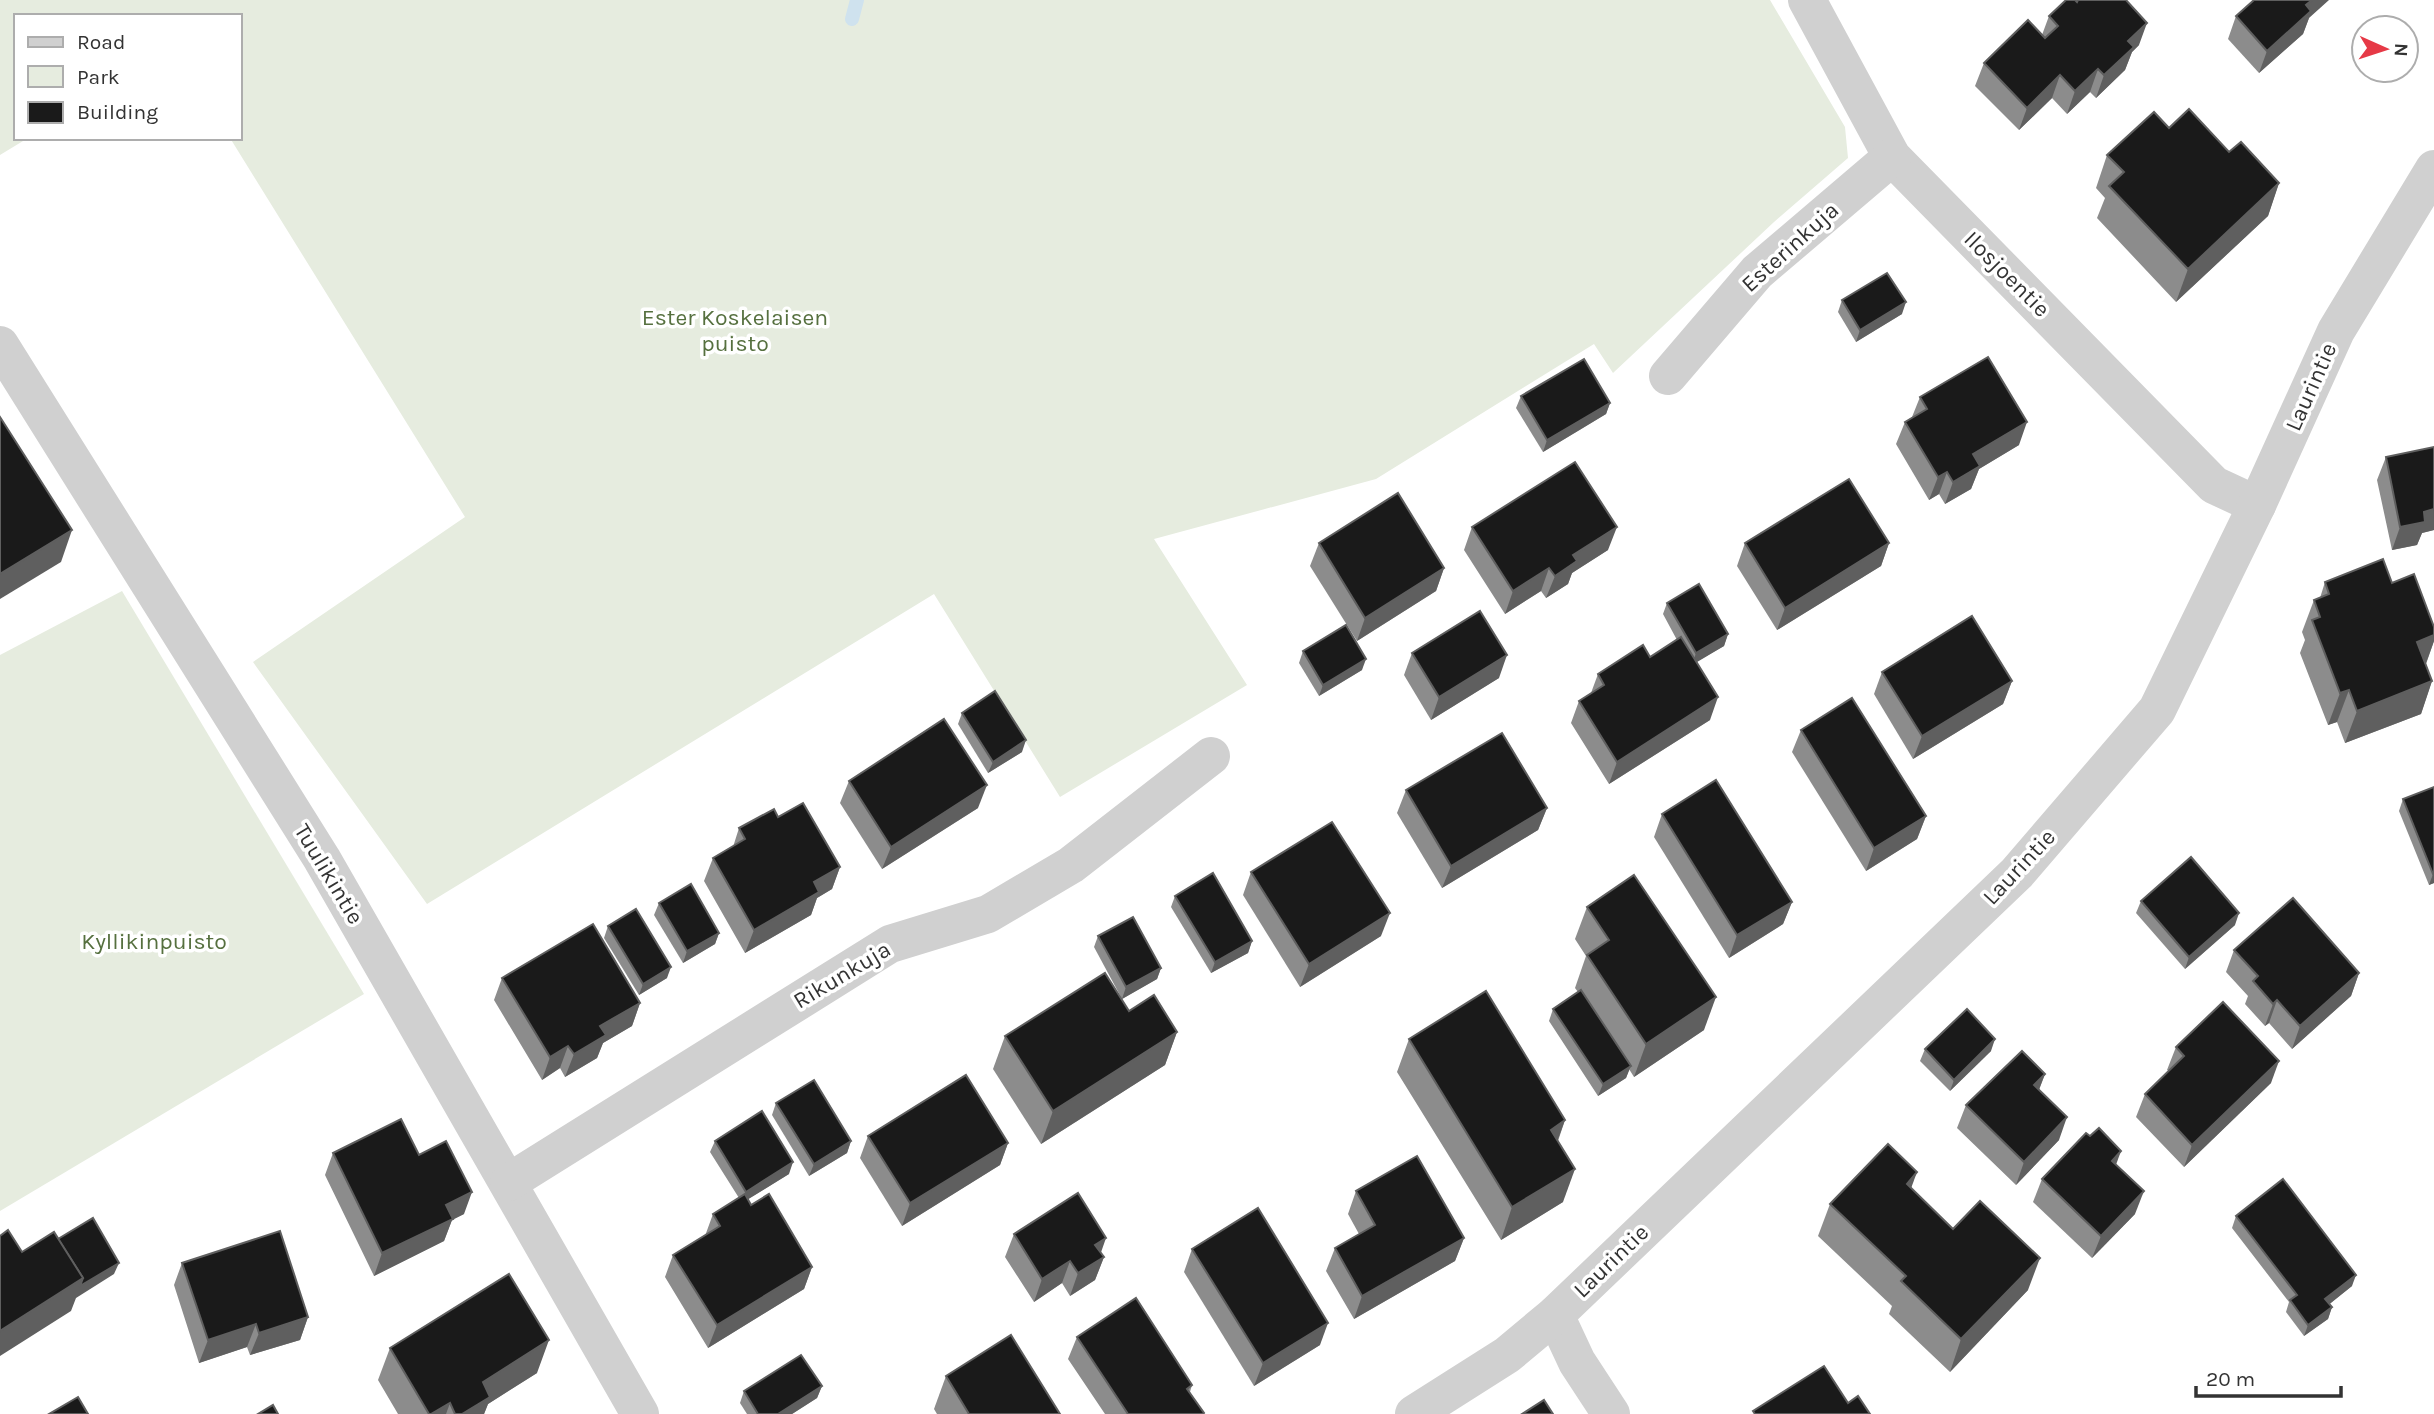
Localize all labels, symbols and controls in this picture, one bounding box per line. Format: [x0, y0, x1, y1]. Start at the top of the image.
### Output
legend [14, 14, 242, 140]
north arrow [2350, 14, 2420, 84]
text: Road [77, 30, 125, 54]
text: N [2390, 42, 2412, 57]
text: Park [77, 65, 120, 89]
text: Building [77, 100, 158, 124]
street label: Esterinkuja [1736, 196, 1844, 298]
street label: Ilosjoentie [1958, 225, 2056, 323]
park label: Ester Koskelaisen puisto [642, 304, 828, 357]
street label: Laurintie [2280, 339, 2342, 435]
street label: Tuulikintie [289, 819, 369, 929]
street label: Laurintie [1977, 824, 2061, 910]
park label: Kyllikinpuisto [81, 928, 227, 955]
street label: Rikunkuja [789, 935, 895, 1015]
street label: Laurintie [1568, 1219, 1654, 1303]
scale bar [2196, 1354, 2341, 1398]
text: 20 m [2206, 1367, 2255, 1391]

